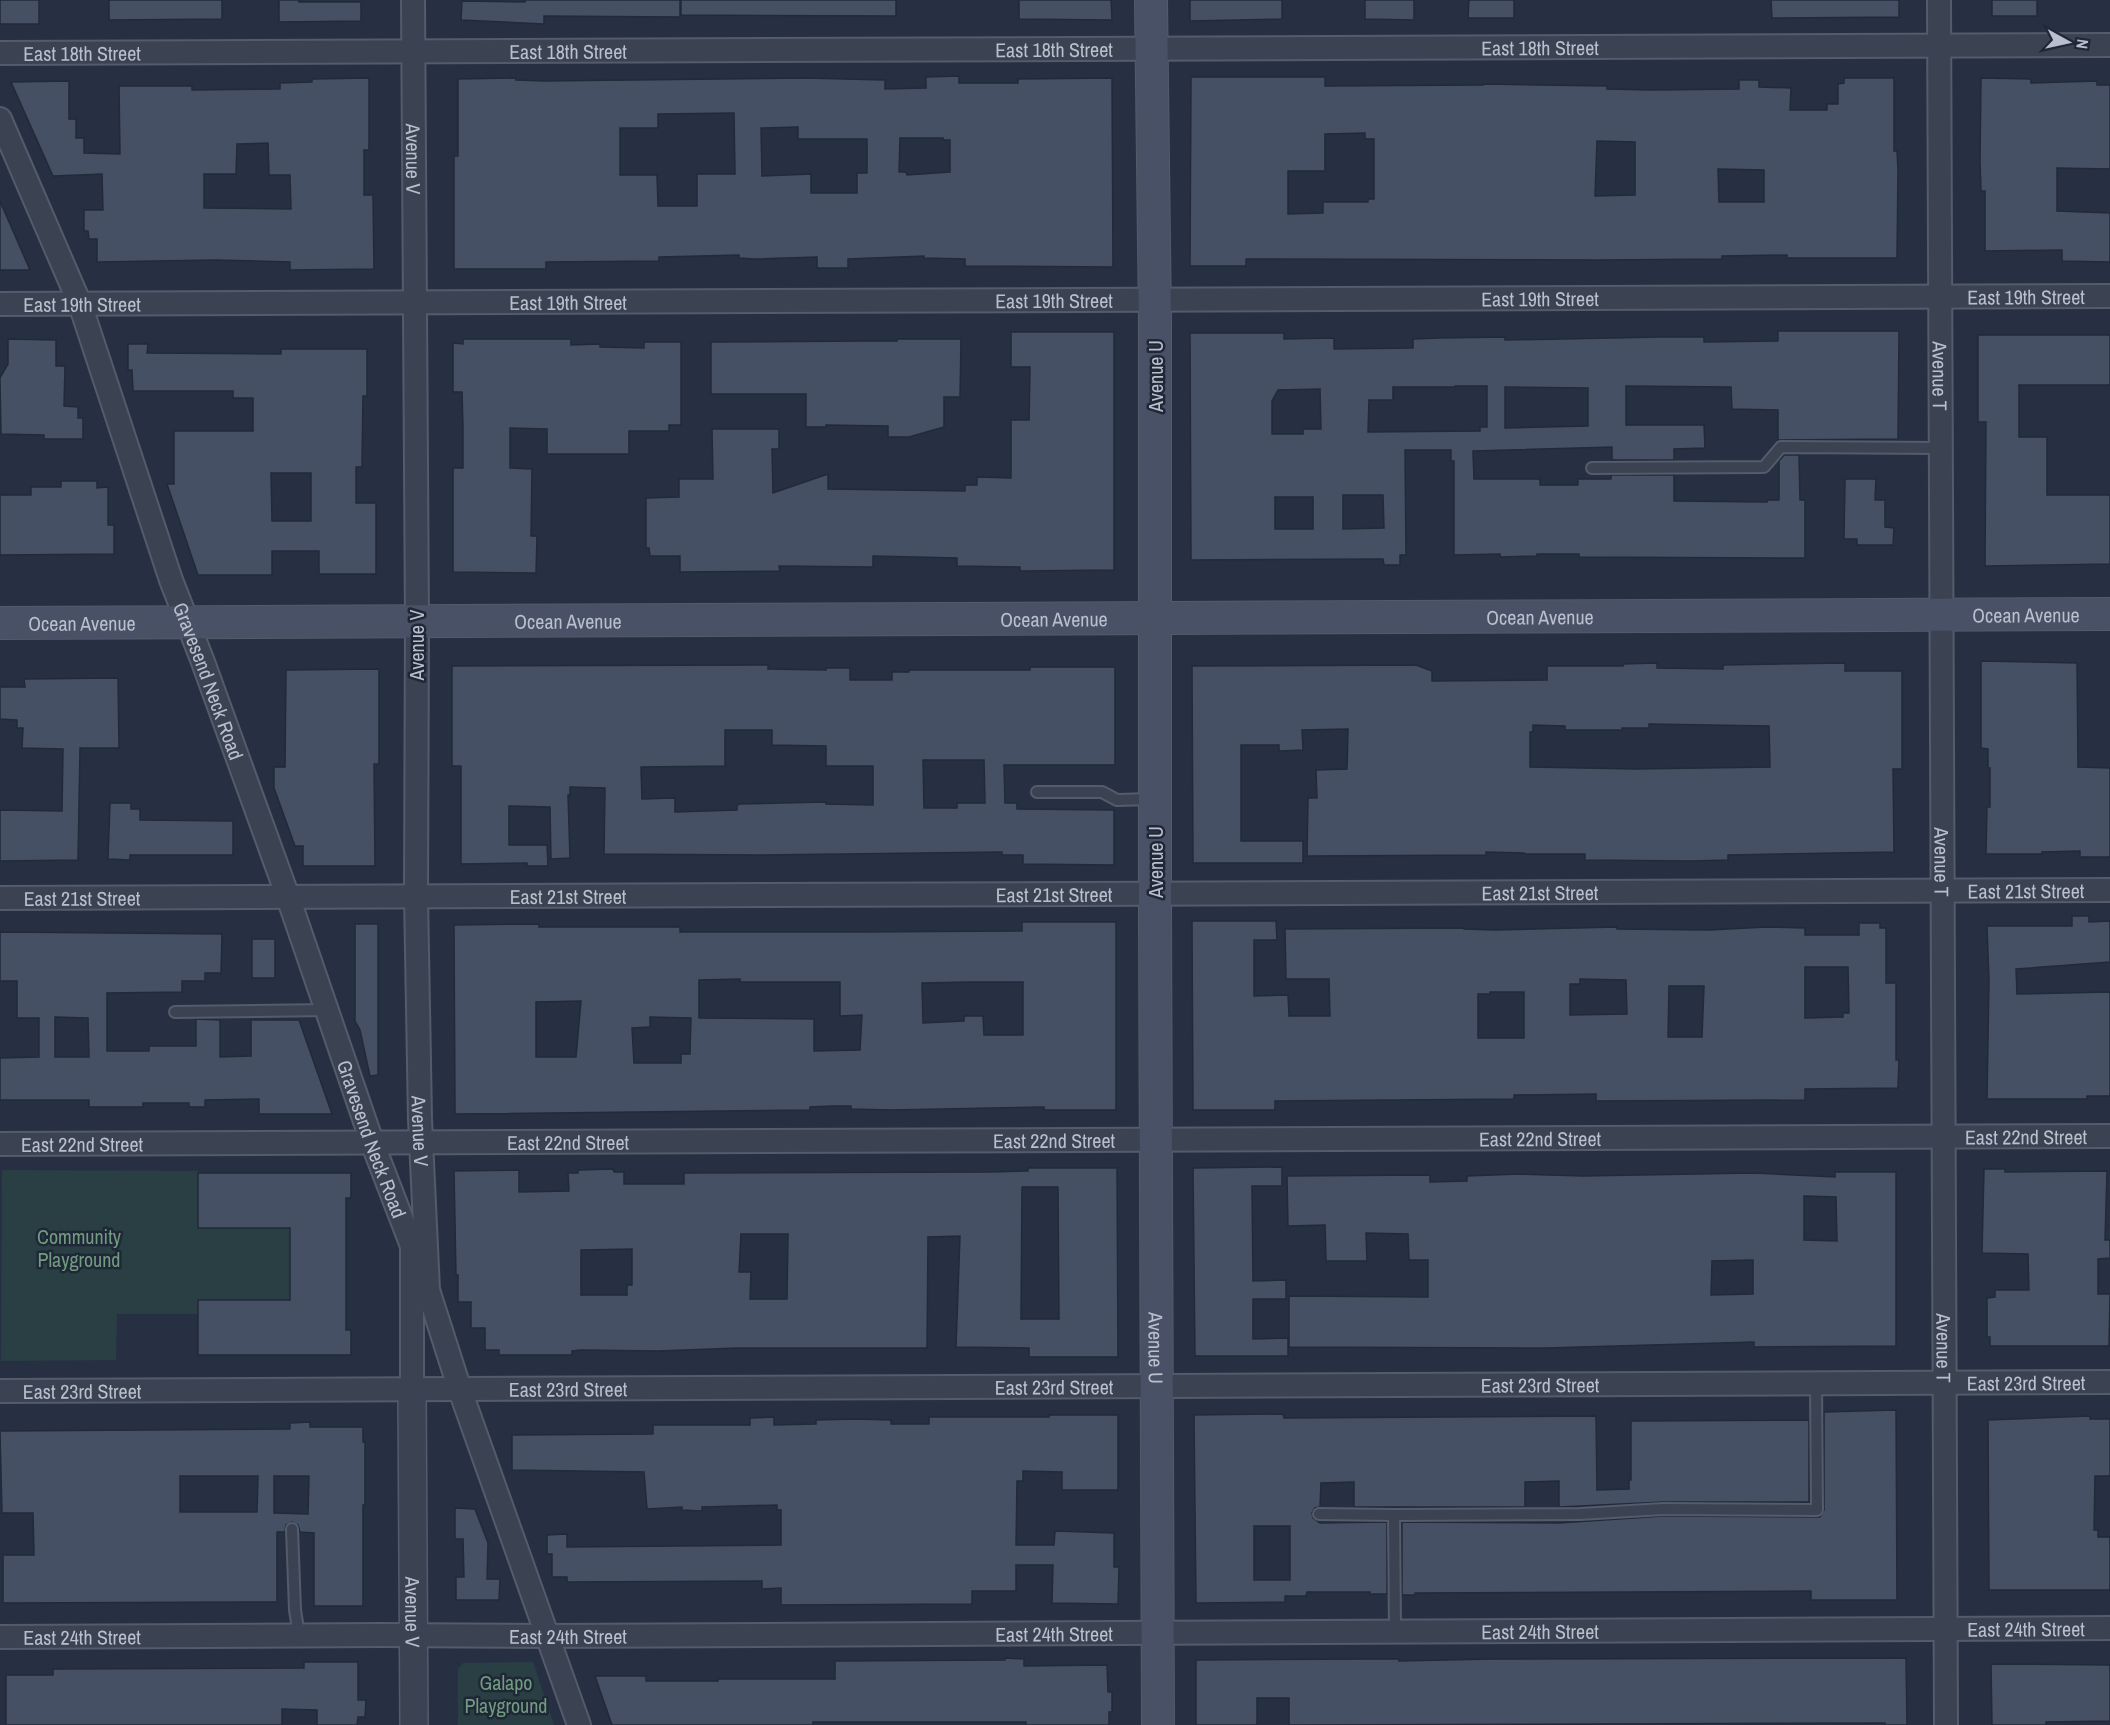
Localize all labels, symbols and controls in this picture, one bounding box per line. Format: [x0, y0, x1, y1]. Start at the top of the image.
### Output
north arrow [2038, 12, 2098, 72]
street label: East 18th Street [1481, 33, 1599, 61]
street label: East 18th Street [995, 35, 1113, 63]
street label: East 18th Street [509, 37, 627, 65]
text: N [2071, 38, 2094, 50]
street label: East 18th Street [23, 39, 141, 66]
street label: Avenue V [400, 122, 428, 195]
street label: East 19th Street [1967, 283, 2085, 310]
street label: East 19th Street [1481, 284, 1599, 312]
street label: East 19th Street [995, 286, 1113, 314]
street label: East 19th Street [509, 288, 627, 316]
street label: East 19th Street [23, 290, 141, 317]
street label: Avenue U [1142, 340, 1169, 413]
street label: Avenue T [1927, 340, 1954, 411]
street label: Gravesend Neck Road [167, 598, 251, 763]
street label: Ocean Avenue [1972, 601, 2080, 628]
street label: Ocean Avenue [1486, 603, 1594, 630]
street label: Ocean Avenue [1000, 605, 1108, 632]
street label: Ocean Avenue [514, 607, 622, 634]
street label: Ocean Avenue [28, 609, 136, 636]
street label: Avenue V [403, 610, 430, 681]
street label: Avenue U [1142, 826, 1169, 899]
street label: Avenue T [1929, 826, 1956, 897]
street label: East 21st Street [1968, 877, 2085, 904]
street label: East 21st Street [1482, 878, 1599, 906]
street label: East 21st Street [996, 880, 1113, 908]
street label: East 21st Street [510, 882, 627, 910]
street label: East 21st Street [24, 884, 141, 911]
street label: Gravesend Neck Road [331, 1056, 413, 1221]
street label: Avenue V [406, 1094, 436, 1167]
street label: East 22nd Street [1965, 1123, 2088, 1150]
street label: East 22nd Street [1479, 1124, 1602, 1152]
street label: East 22nd Street [993, 1126, 1116, 1154]
street label: East 22nd Street [507, 1128, 630, 1156]
street label: East 22nd Street [21, 1130, 144, 1157]
park label: Community Playground [37, 1223, 122, 1273]
street label: Avenue U [1143, 1311, 1170, 1384]
street label: Avenue T [1931, 1312, 1958, 1383]
street label: East 23rd Street [1967, 1369, 2086, 1396]
street label: East 23rd Street [1481, 1371, 1600, 1398]
street label: East 23rd Street [995, 1373, 1114, 1400]
street label: East 23rd Street [509, 1375, 628, 1402]
street label: East 23rd Street [23, 1377, 142, 1404]
street label: Avenue V [400, 1575, 427, 1648]
street label: East 24th Street [1967, 1615, 2085, 1642]
street label: East 24th Street [1481, 1617, 1599, 1645]
street label: East 24th Street [995, 1620, 1113, 1647]
street label: East 24th Street [509, 1622, 627, 1650]
street label: East 24th Street [23, 1623, 141, 1650]
park label: Galapo Playground [465, 1669, 547, 1719]

